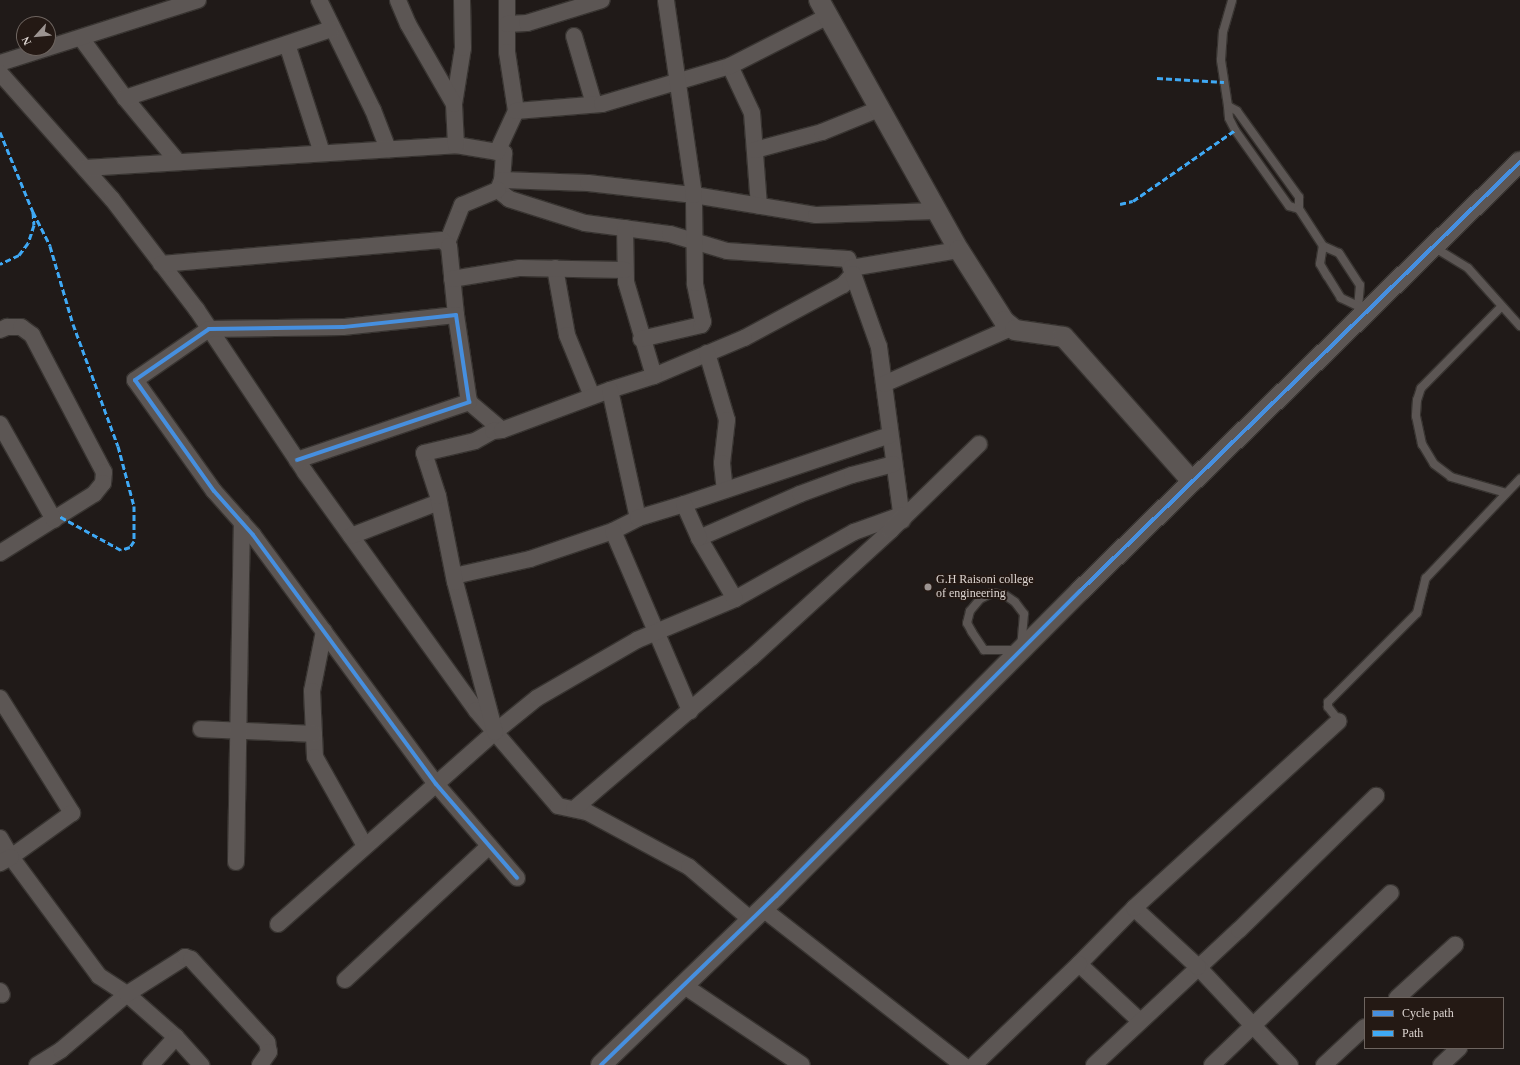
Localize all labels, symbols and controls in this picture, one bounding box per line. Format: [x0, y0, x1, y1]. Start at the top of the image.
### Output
north arrow [16, 16, 56, 56]
text: N [19, 35, 33, 47]
place label: G.H Raisoni college of engineering [936, 573, 1034, 601]
marker: G.H Raisoni college of engineering [923, 582, 933, 592]
legend [1364, 997, 1504, 1049]
text: Cycle path [1402, 1006, 1454, 1020]
text: Path [1402, 1026, 1423, 1040]

